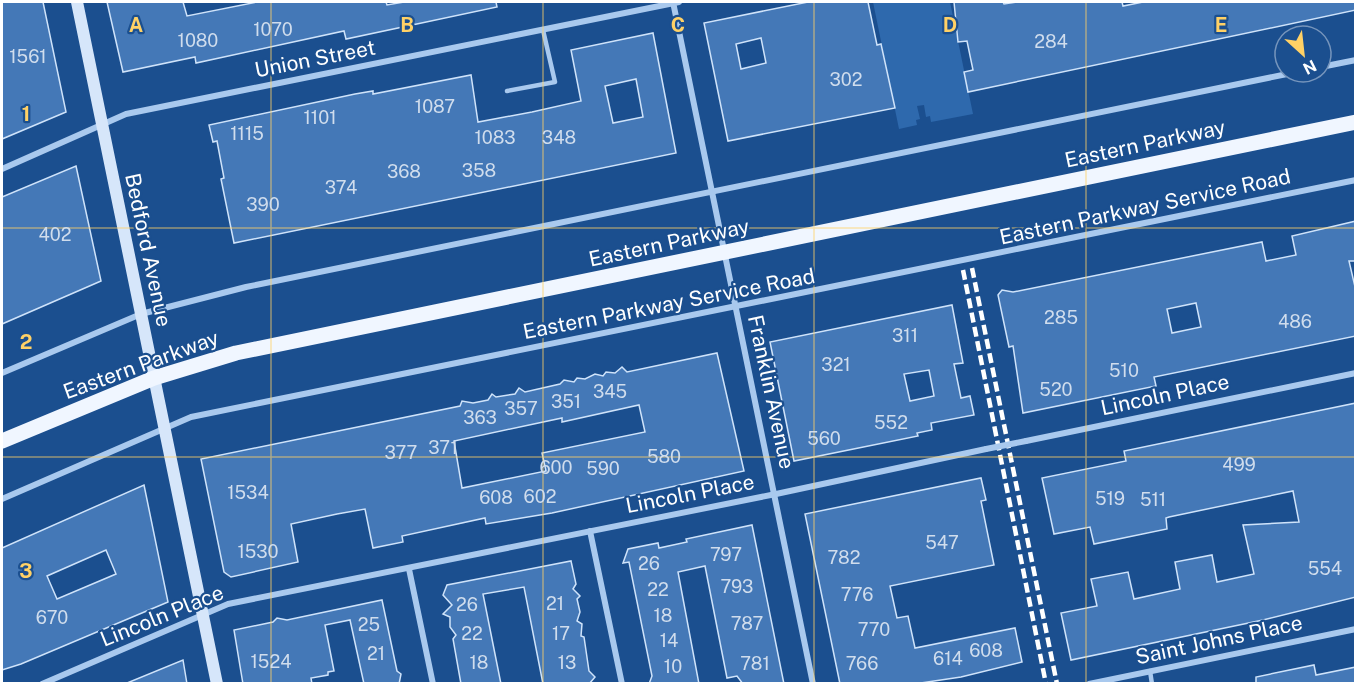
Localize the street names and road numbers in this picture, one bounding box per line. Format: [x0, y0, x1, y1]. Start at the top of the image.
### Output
street label: Union Street [252, 35, 377, 82]
street label: Eastern Parkway [1062, 114, 1228, 173]
street label: Eastern Parkway Service Road [997, 163, 1293, 250]
street label: Bedford Avenue [120, 171, 177, 329]
street label: Eastern Parkway [586, 213, 752, 272]
street label: Eastern Parkway Service Road [521, 263, 817, 344]
street label: Franklin Avenue [743, 313, 800, 471]
street label: Eastern Parkway [60, 325, 222, 404]
street label: Lincoln Place [1098, 369, 1231, 420]
street label: Lincoln Place [623, 469, 756, 518]
street label: Lincoln Place [97, 579, 227, 652]
street label: Saint Johns Place [1133, 610, 1305, 669]

